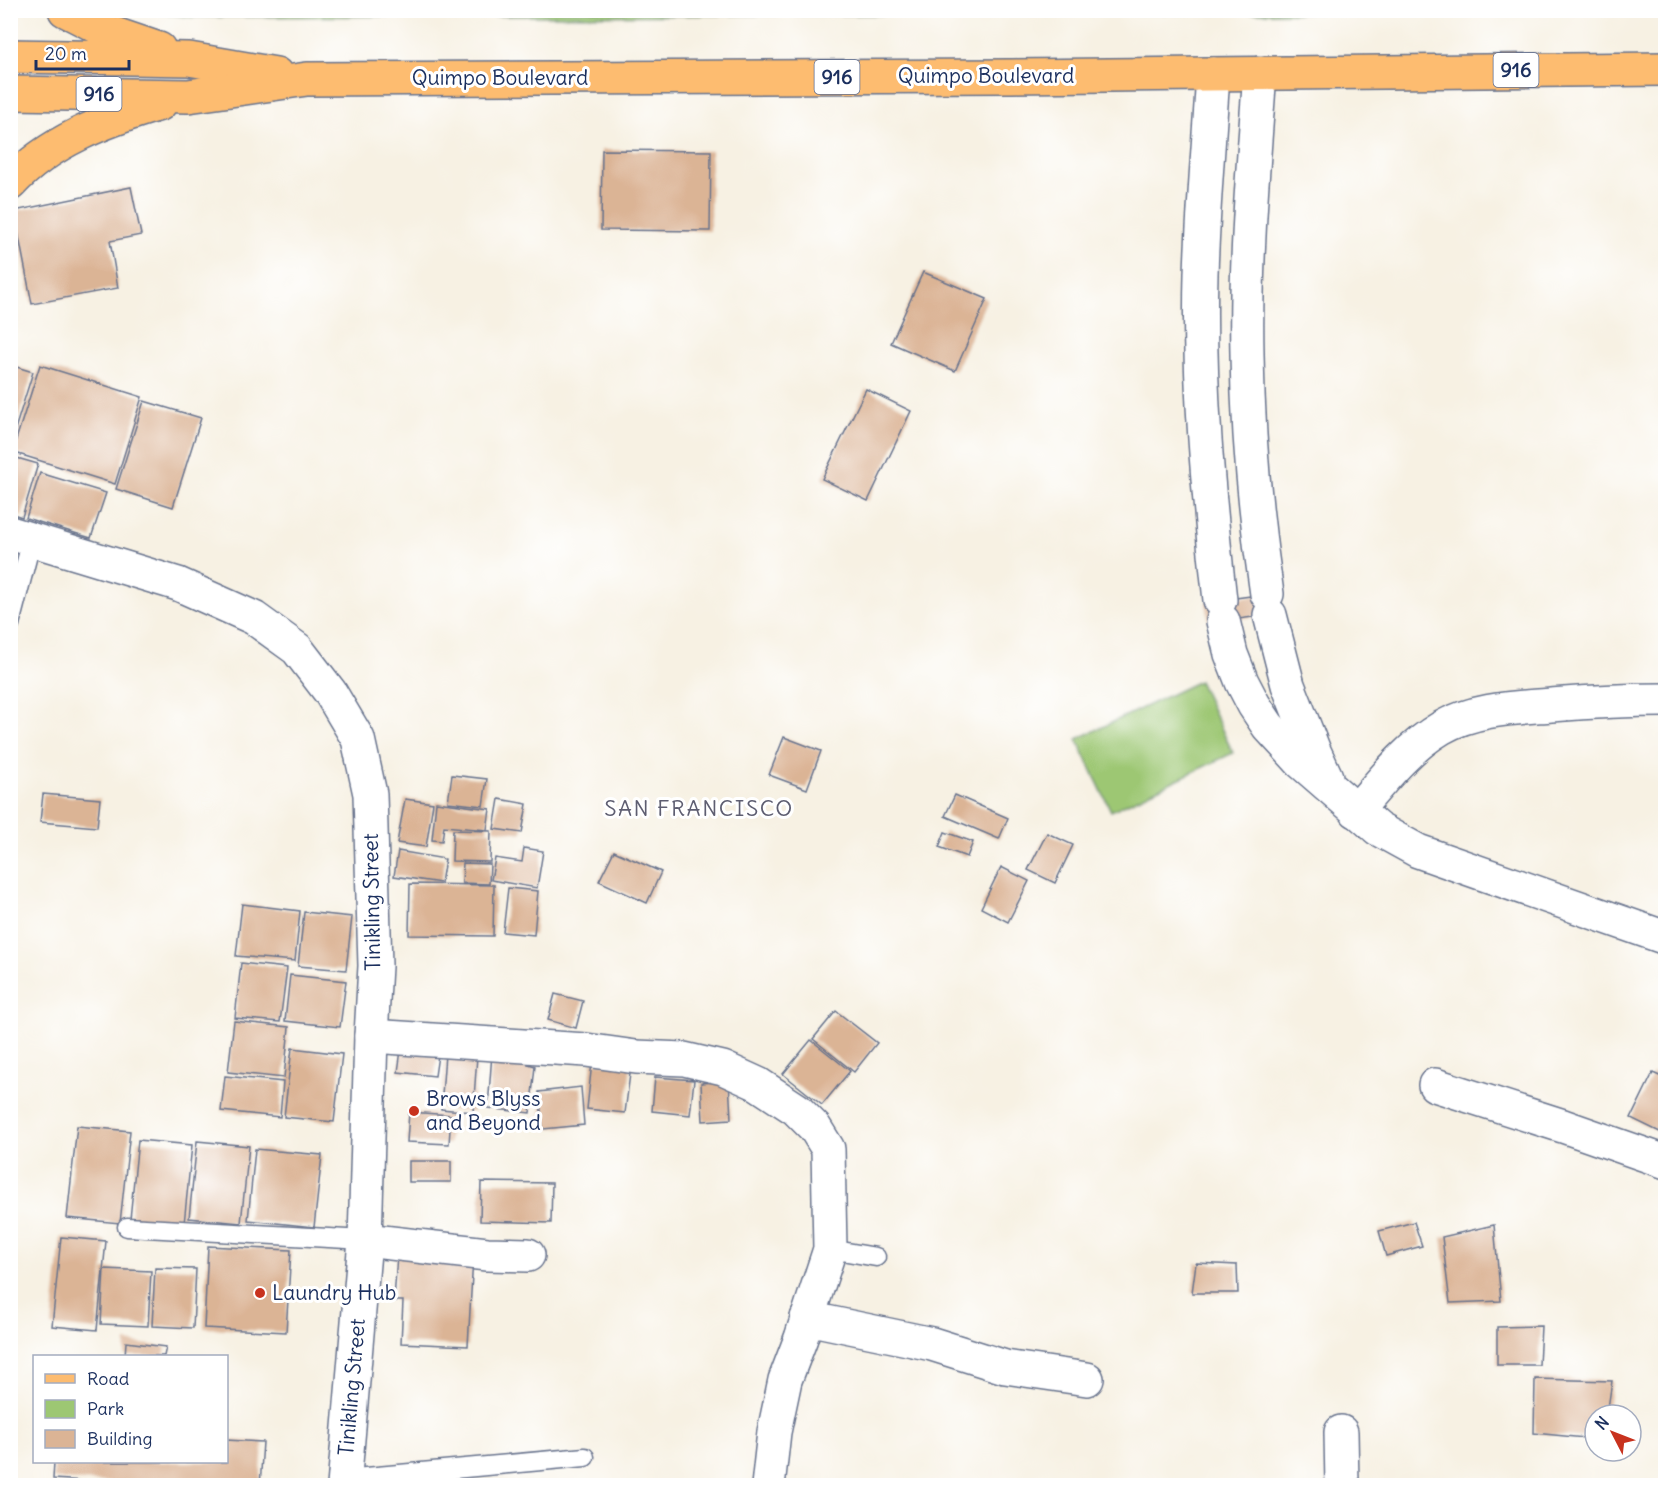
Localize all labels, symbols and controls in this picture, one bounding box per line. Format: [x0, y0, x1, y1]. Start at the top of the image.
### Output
scale bar [36, 33, 129, 71]
text: 20 m [45, 42, 87, 65]
road number: 916 [1494, 53, 1538, 87]
road number: 916 [814, 60, 860, 94]
street label: Quimpo Boulevard [898, 62, 1074, 89]
street label: Quimpo Boulevard [412, 64, 588, 91]
road number: 916 [76, 77, 122, 111]
district label: SAN FRANCISCO [604, 794, 794, 822]
street label: Tinikling Street [357, 833, 386, 971]
place label: Brows Blyss and Beyond [426, 1085, 541, 1136]
marker: Brows Blyss and Beyond [407, 1104, 421, 1118]
place label: Laundry Hub [272, 1279, 396, 1306]
marker: Laundry Hub [253, 1286, 267, 1300]
street label: Tinikling Street [332, 1317, 371, 1457]
legend [33, 1355, 228, 1463]
text: Road [87, 1367, 130, 1390]
text: Park [87, 1397, 124, 1420]
north arrow [1583, 1403, 1643, 1463]
text: N [1591, 1412, 1613, 1434]
text: Building [87, 1427, 152, 1450]

